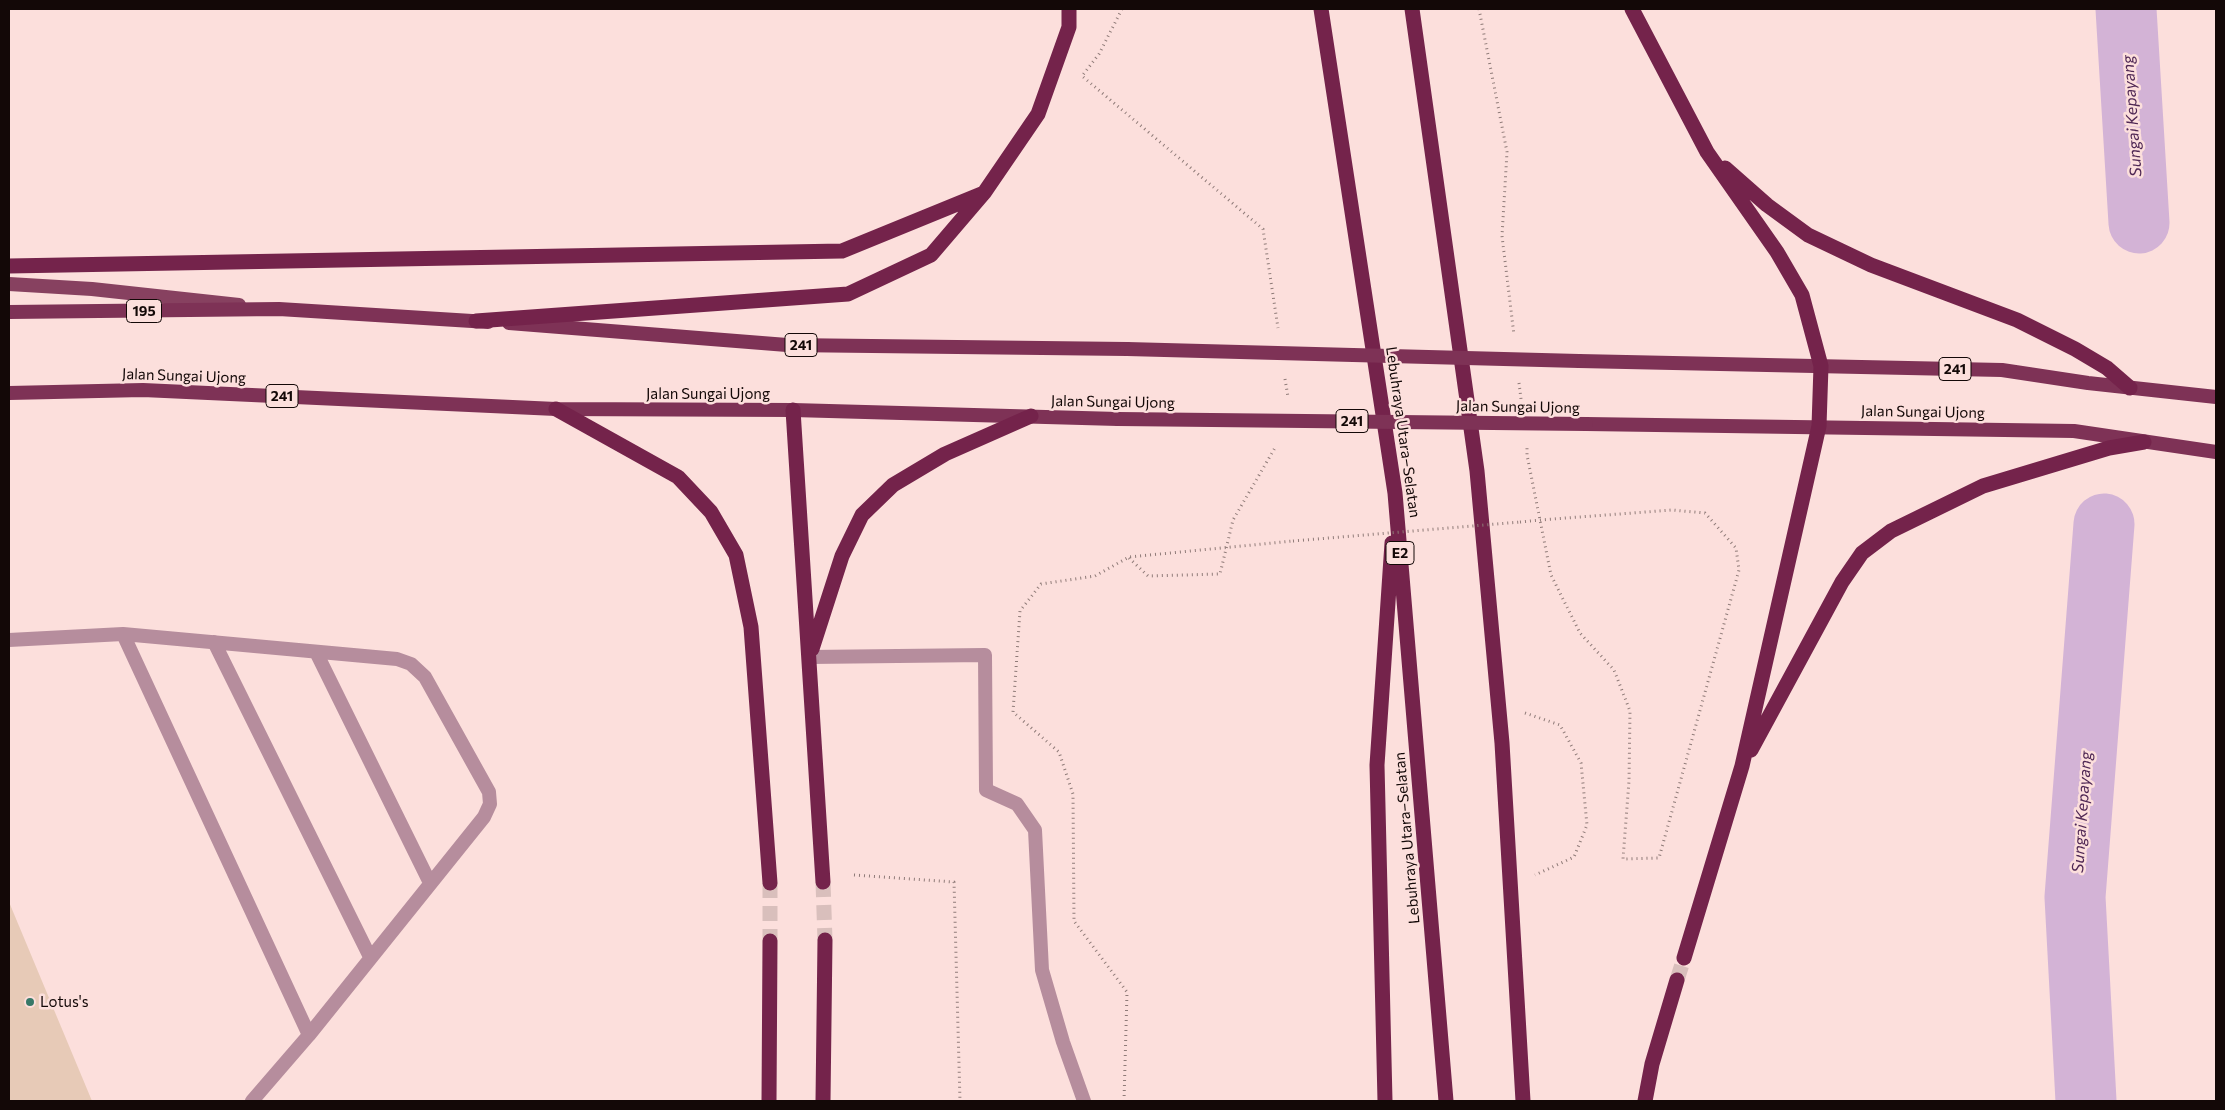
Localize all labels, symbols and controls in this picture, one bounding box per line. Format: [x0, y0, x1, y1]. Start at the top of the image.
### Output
water label: Sungai Kepayang [2118, 55, 2146, 177]
road number: 195 [126, 300, 162, 322]
road number: 241 [785, 334, 817, 356]
street label: Lebuhraya Utara–Selatan [1382, 345, 1424, 519]
road number: 241 [1939, 358, 1971, 380]
street label: Jalan Sungai Ujong [122, 365, 246, 387]
road number: 241 [266, 384, 298, 408]
street label: Jalan Sungai Ujong [646, 385, 770, 403]
street label: Jalan Sungai Ujong [1051, 392, 1175, 412]
street label: Jalan Sungai Ujong [1456, 397, 1580, 417]
street label: Jalan Sungai Ujong [1861, 402, 1985, 422]
road number: 241 [1336, 410, 1368, 432]
road number: E2 [1386, 542, 1414, 564]
street label: Lebuhraya Utara–Selatan [1391, 751, 1423, 925]
water label: Sungai Kepayang [2068, 751, 2096, 873]
place label: Lotus's [40, 993, 89, 1011]
marker: Lotus's [24, 996, 36, 1008]

